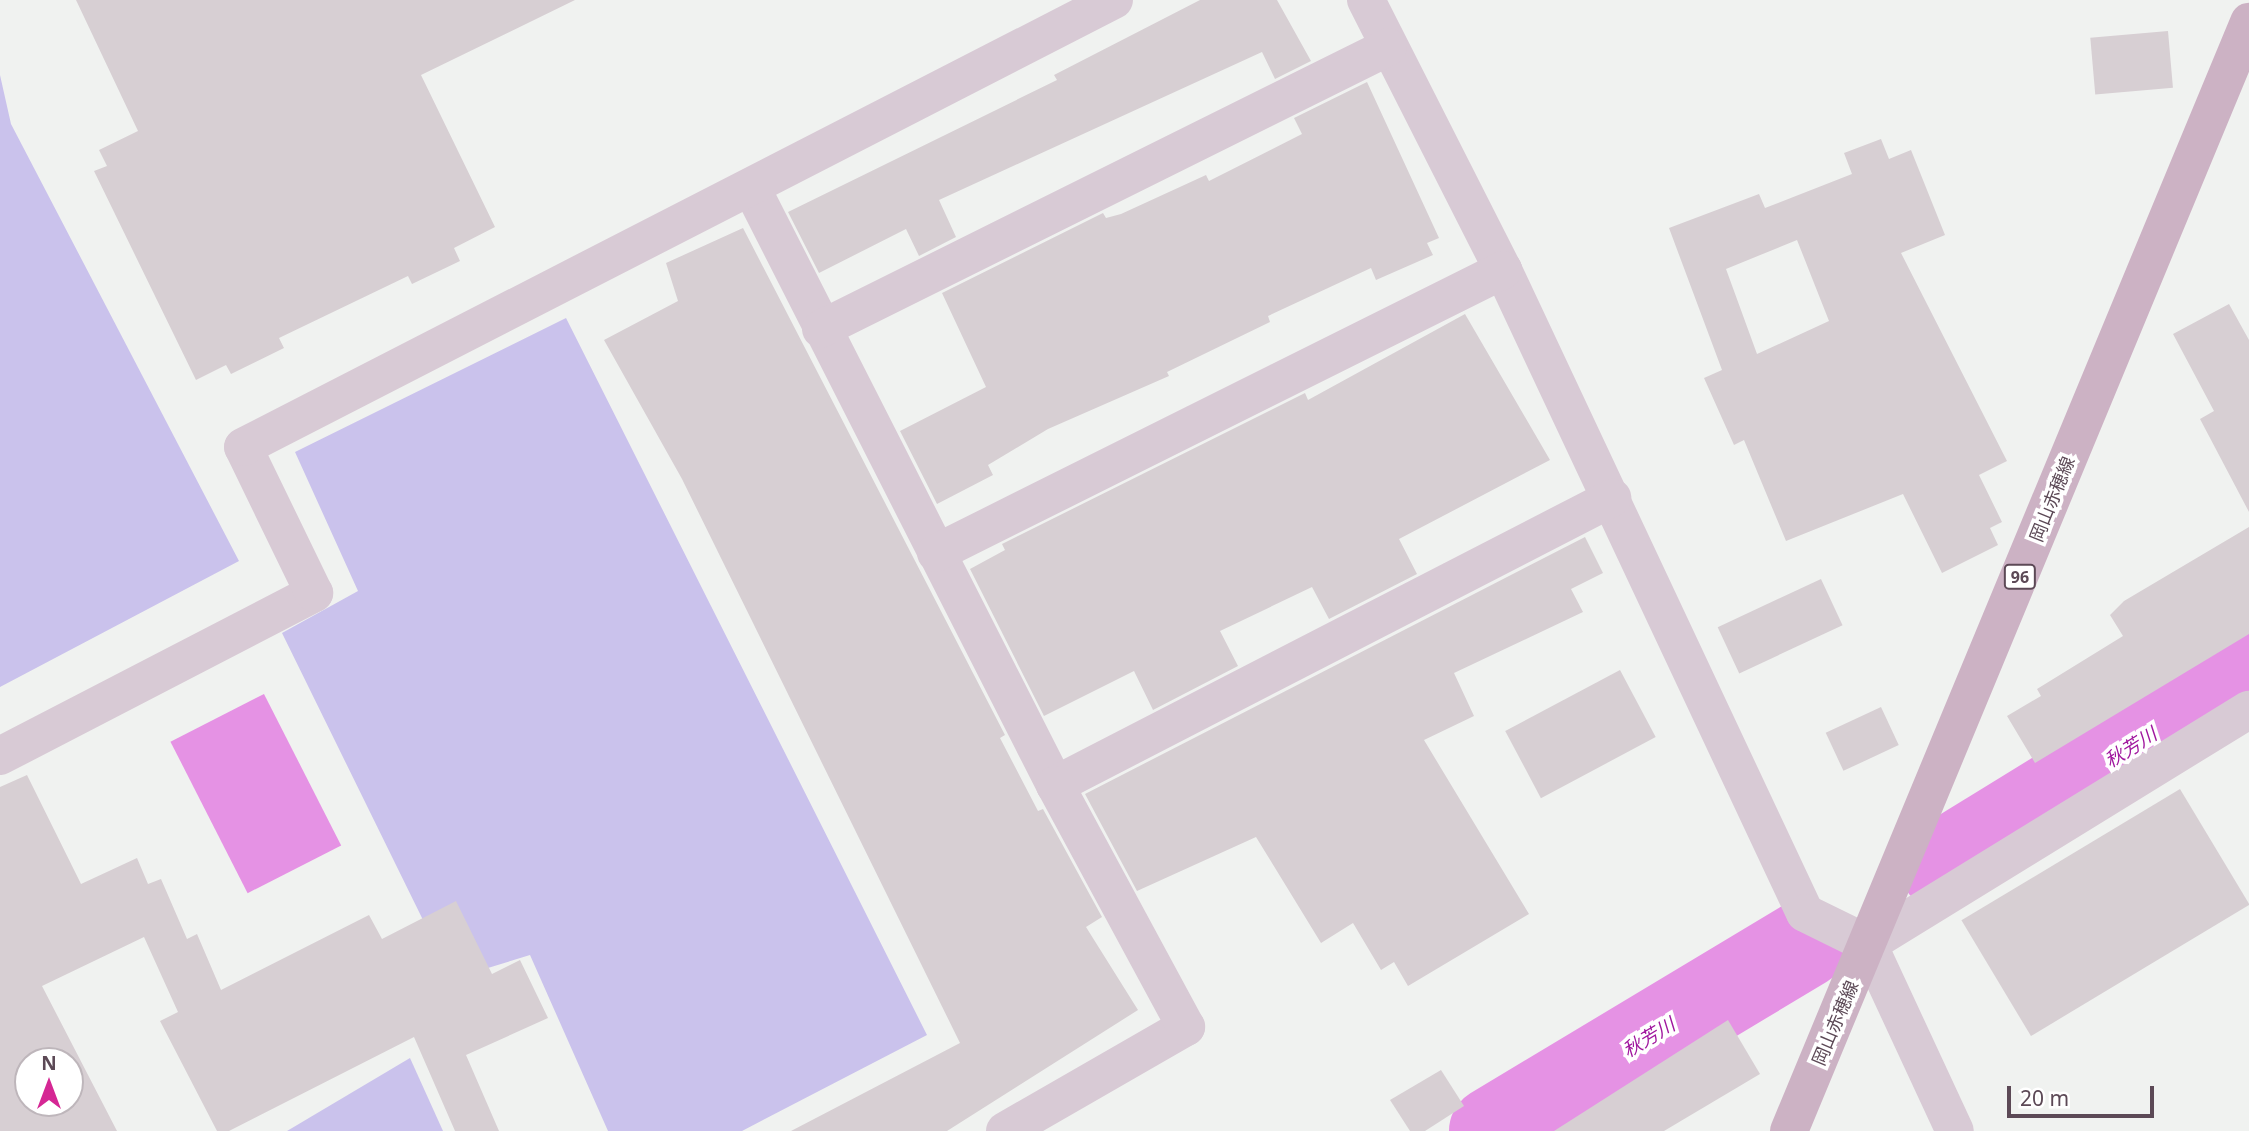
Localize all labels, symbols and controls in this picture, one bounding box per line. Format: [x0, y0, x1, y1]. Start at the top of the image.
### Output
street label: 岡山赤穂線 [2025, 453, 2079, 545]
road number: 96 [2002, 564, 2038, 590]
water label: 秋芳川 [2101, 723, 2161, 773]
street label: 岡山赤穂線 [1807, 977, 1863, 1069]
water label: 秋芳川 [1619, 1014, 1679, 1062]
north arrow [14, 1047, 84, 1117]
text: N [41, 1050, 57, 1076]
scale bar [2011, 1072, 2158, 1116]
text: 20 m [2020, 1084, 2069, 1112]

